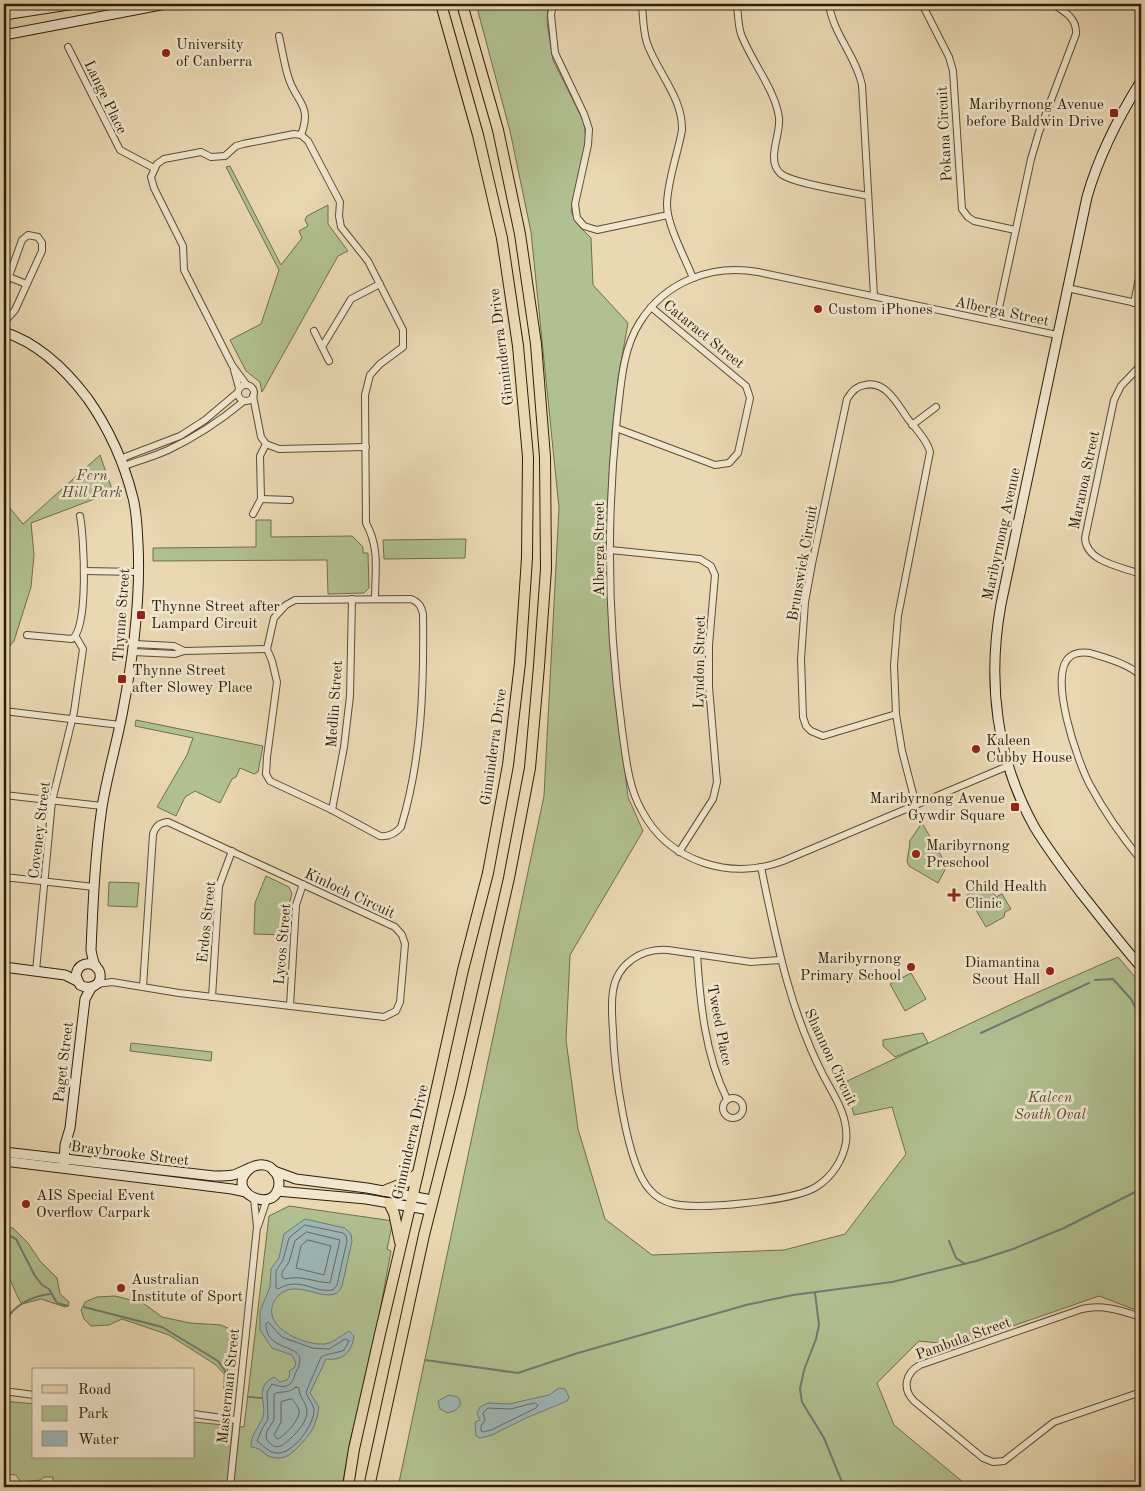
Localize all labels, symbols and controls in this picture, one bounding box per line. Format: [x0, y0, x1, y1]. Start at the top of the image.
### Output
place label: University of Canberra [176, 38, 253, 70]
marker: University of Canberra [160, 47, 172, 59]
street label: Lange Place [80, 58, 129, 137]
street label: Pokana Circuit [935, 86, 955, 182]
place label: Maribyrnong Avenue before Baldwin Drive [966, 98, 1104, 130]
marker: Maribyrnong Avenue before Baldwin Drive [1108, 107, 1120, 119]
street label: Ginninderra Drive [488, 287, 517, 406]
street label: Alberga Street [953, 295, 1050, 330]
street label: Cataract Street [660, 298, 746, 372]
marker: Custom iPhones [812, 303, 824, 315]
place label: Custom iPhones [828, 303, 933, 318]
street label: Maranoa Street [1068, 430, 1103, 531]
street label: Maribyrnong Avenue [981, 466, 1024, 602]
park label: Fern Hill Park [61, 469, 122, 501]
street label: Alberga Street [593, 501, 608, 597]
street label: Brunswick Circuit [786, 504, 821, 622]
street label: Thynne Street [112, 568, 133, 662]
place label: Thynne Street after Lampard Circuit [151, 600, 280, 632]
marker: Thynne Street after Lampard Circuit [135, 609, 147, 621]
street label: Lyndon Street [692, 615, 709, 709]
street label: Medlin Street [325, 660, 346, 748]
place label: Thynne Street after Slowey Place [132, 664, 253, 696]
marker: Thynne Street after Slowey Place [116, 673, 128, 685]
street label: Ginninderra Drive [479, 688, 510, 807]
place label: Kaleen Cubby House [986, 734, 1072, 766]
marker: Kaleen Cubby House [970, 743, 982, 755]
street label: Coveney Street [27, 781, 54, 880]
place label: Maribyrnong Avenue Gywdir Square [869, 792, 1005, 824]
marker: Maribyrnong Avenue Gywdir Square [1009, 801, 1021, 813]
place label: Maribyrnong Preschool [926, 839, 1010, 871]
marker: Maribyrnong Preschool [910, 848, 922, 860]
street label: Kinloch Circuit [302, 867, 397, 922]
street label: Erdos Street [196, 880, 219, 964]
place label: Child Health Clinic [965, 880, 1047, 912]
marker: Child Health Clinic [947, 888, 961, 902]
street label: Lycos Street [272, 903, 295, 985]
place label: Maribyrnong Primary School [800, 952, 901, 984]
place label: Diamantina Scout Hall [965, 956, 1041, 988]
marker: Maribyrnong Primary School [905, 961, 917, 973]
marker: Diamantina Scout Hall [1044, 965, 1056, 977]
street label: Tweed Place [703, 983, 734, 1067]
street label: Shannon Circuit [801, 1007, 859, 1108]
street label: Paget Street [52, 1021, 77, 1103]
street label: Ginninderra Drive [391, 1083, 432, 1201]
park label: Kaleen South Oval [1014, 1091, 1086, 1123]
street label: Braybrooke Street [70, 1140, 190, 1169]
place label: AIS Special Event Overflow Carpark [36, 1189, 155, 1221]
marker: AIS Special Event Overflow Carpark [20, 1198, 32, 1210]
place label: Australian Institute of Sport [131, 1273, 243, 1305]
marker: Australian Institute of Sport [115, 1282, 127, 1294]
street label: Pambula Street [914, 1315, 1013, 1364]
street label: Masterman Street [216, 1328, 243, 1445]
legend [32, 1368, 195, 1458]
text: Road [78, 1383, 112, 1398]
text: Park [78, 1407, 109, 1422]
text: Water [78, 1433, 119, 1448]

